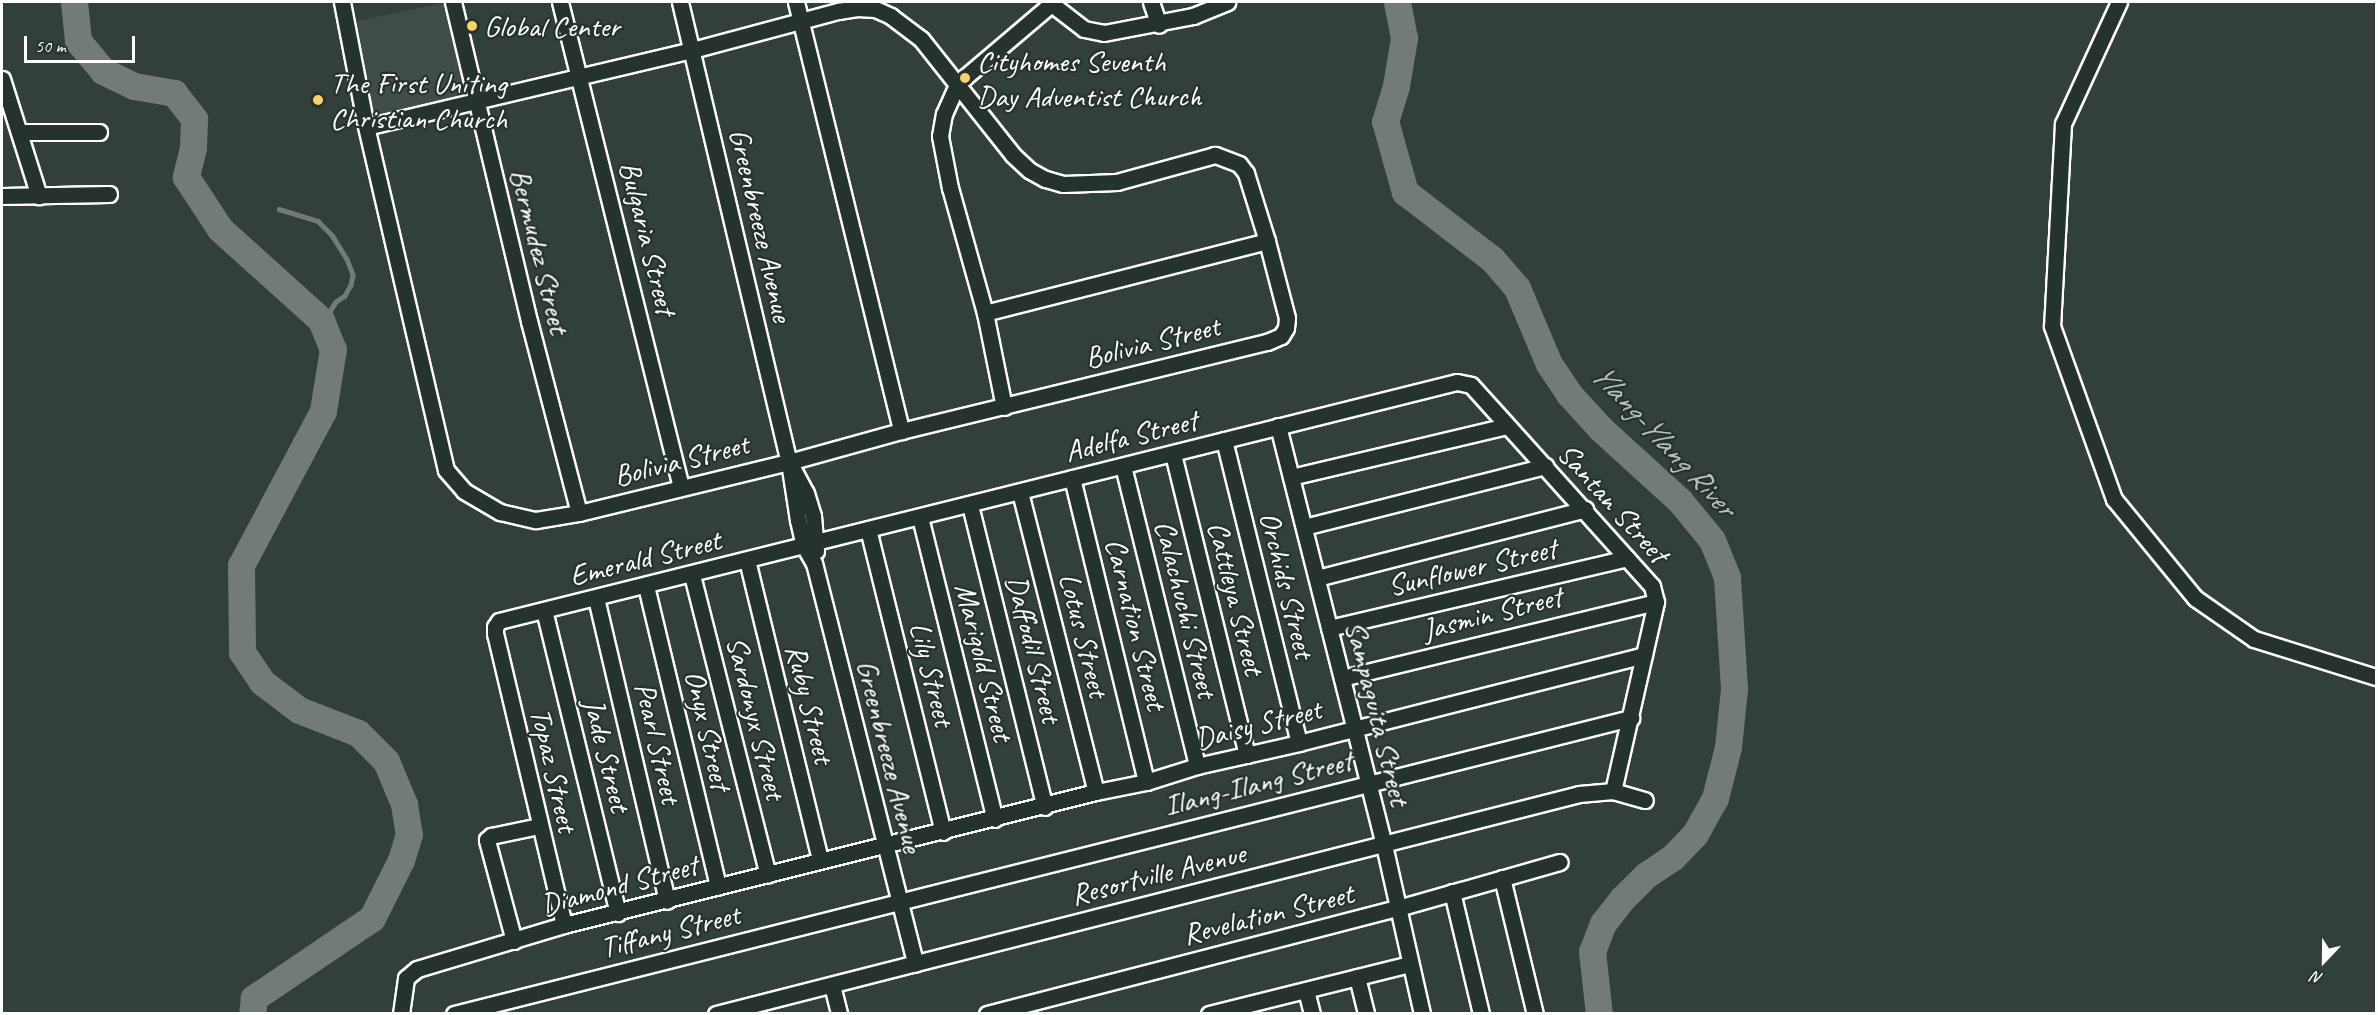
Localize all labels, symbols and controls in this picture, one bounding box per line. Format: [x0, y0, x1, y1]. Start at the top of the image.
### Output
place label: Global Center [484, 8, 620, 44]
marker: Global Center [465, 19, 479, 33]
scale bar [27, 24, 138, 62]
text: 50 m [35, 35, 66, 57]
place label: Cityhomes Seventh Day Adventist Church [977, 43, 1202, 113]
place label: The First Uniting Christian Church [330, 65, 508, 136]
marker: Cityhomes Seventh Day Adventist Church [958, 71, 972, 85]
marker: The First Uniting Christian Church [311, 93, 325, 107]
street label: Greenbreeze Avenue [721, 125, 801, 325]
street label: Bulgaria Street [612, 158, 684, 318]
street label: Bermudez Street [502, 165, 578, 337]
street label: Bolivia Street [1081, 308, 1223, 376]
water label: Ylang-Ylang River [1582, 355, 1744, 525]
street label: Adelfa Street [1061, 402, 1201, 470]
street label: Bolivia Street [610, 426, 752, 494]
street label: Santan Street [1550, 436, 1676, 570]
street label: Orchids Street [1251, 508, 1323, 662]
street label: Calachuchi Street [1147, 516, 1225, 702]
street label: Cattleya Street [1200, 517, 1272, 679]
street label: Emerald Street [566, 522, 724, 594]
street label: Sunflower Street [1384, 530, 1560, 604]
street label: Carnation Street [1097, 534, 1175, 714]
street label: Lotus Street [1051, 569, 1117, 701]
street label: Daffodil Street [998, 571, 1070, 727]
street label: Jasmin Street [1419, 578, 1565, 648]
street label: Marigold Street [947, 579, 1021, 745]
street label: Sampaguita Street [1338, 617, 1418, 809]
street label: Lily Street [902, 618, 962, 730]
street label: Sardonyx Street [718, 633, 794, 803]
street label: Ruby Street [778, 641, 842, 767]
street label: Greenbreeze Avenue [849, 656, 931, 856]
street label: Onyx Street [677, 667, 739, 793]
street label: Pearl Street [627, 679, 689, 807]
street label: Daisy Street [1191, 691, 1325, 757]
street label: Jade Street [575, 694, 639, 816]
street label: Topaz Street [522, 704, 586, 836]
street label: Ilang-Ilang Street [1160, 742, 1356, 824]
street label: Resortville Avenue [1067, 835, 1249, 913]
street label: Diamond Street [537, 847, 701, 923]
street label: Revelation Street [1179, 875, 1357, 953]
street label: Tiffany Street [596, 896, 744, 966]
north arrow [2294, 931, 2354, 991]
text: N [2309, 967, 2326, 989]

